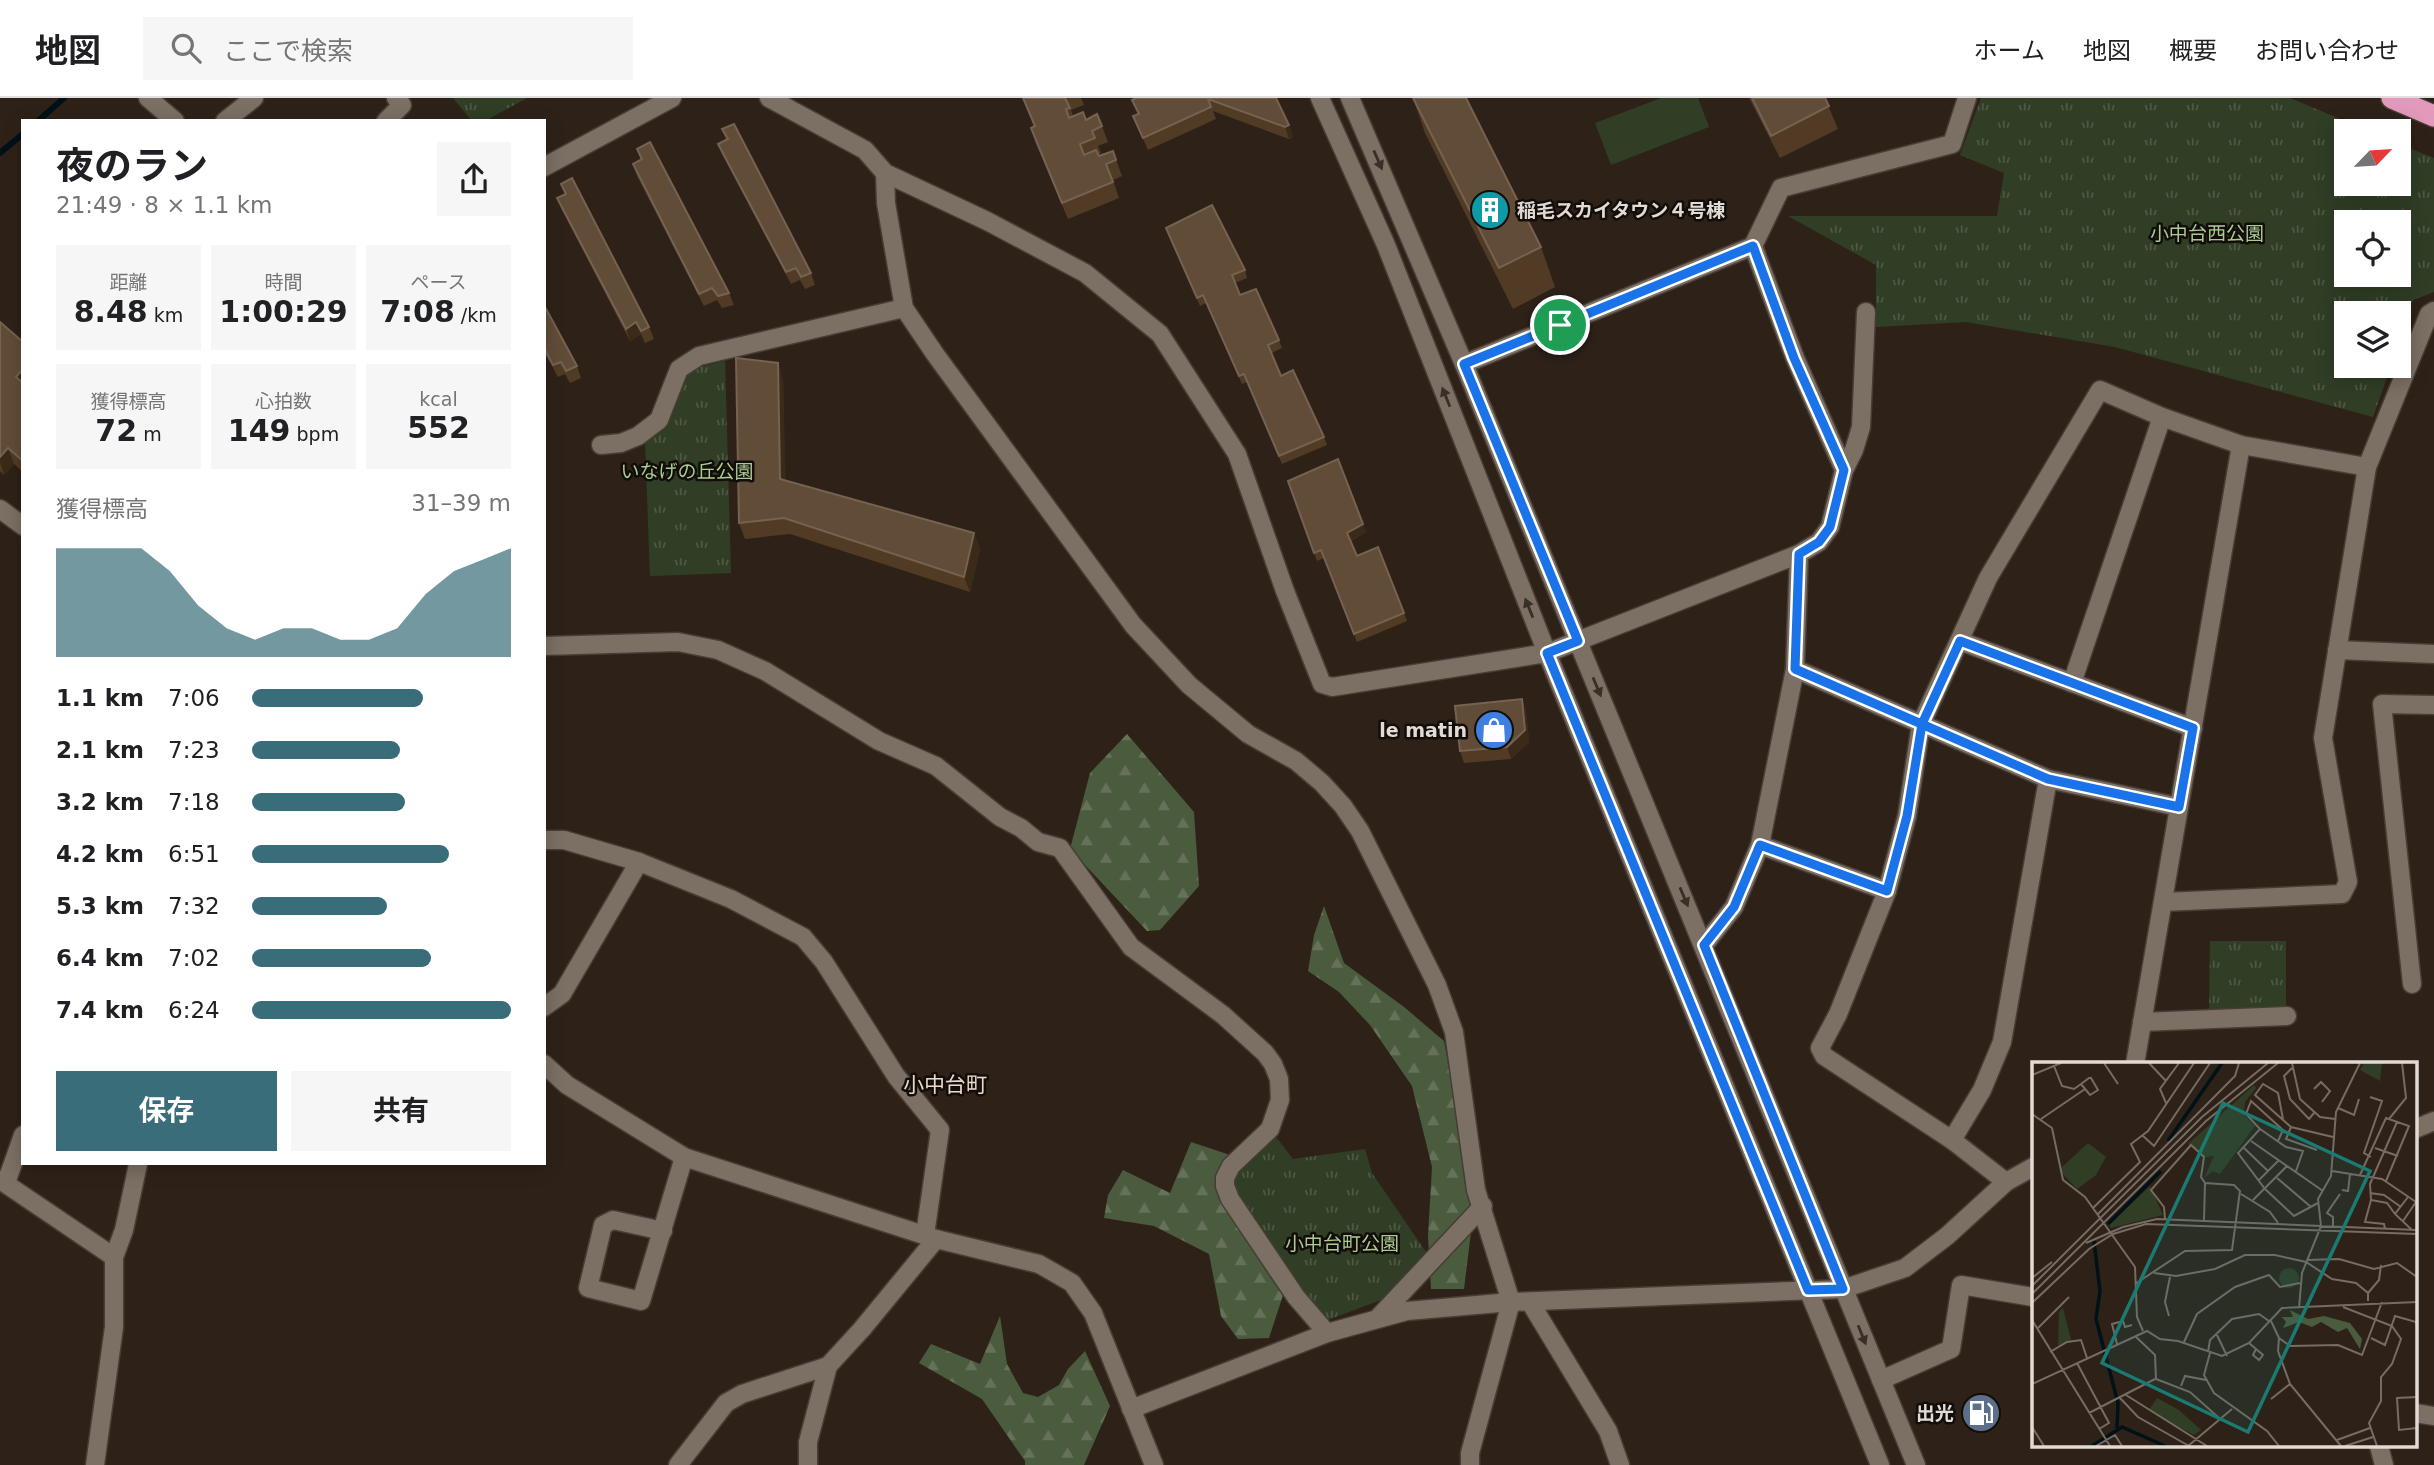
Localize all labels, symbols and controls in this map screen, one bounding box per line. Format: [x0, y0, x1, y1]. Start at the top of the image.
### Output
search box [143, 17, 633, 80]
icon: search [167, 29, 205, 67]
text: 地図 [35, 31, 101, 70]
text: ここで検索 [223, 36, 353, 66]
text: ホーム [1974, 37, 2045, 65]
text: 地図 [2083, 37, 2131, 65]
text: 概要 [2169, 37, 2217, 65]
text: お問い合わせ [2255, 37, 2399, 65]
north arrow [2334, 119, 2412, 196]
map controls [2334, 119, 2411, 378]
button: share [437, 142, 511, 216]
text: 夜のラン [56, 144, 208, 188]
one-way arrow [1373, 150, 1384, 171]
building icon: 稲毛スカイタウン４号棟 [1469, 189, 1511, 231]
text: 21:49 · 8 × 1.1 km [56, 192, 272, 218]
place label: 稲毛スカイタウン４号棟 [1517, 199, 1725, 221]
button: locate [2334, 210, 2411, 287]
park label: 小中台西公園 [2150, 222, 2264, 244]
text: 距離 [109, 271, 148, 293]
text: 時間 [264, 271, 303, 293]
text: ペース [410, 271, 467, 293]
text: 8.48 [74, 294, 148, 329]
text: 1:00:29 [219, 294, 348, 329]
text: 7:08 [380, 294, 455, 329]
pin [1530, 295, 1590, 355]
button: layers [2334, 301, 2411, 378]
text: km [148, 304, 183, 326]
text: /km [455, 304, 497, 326]
icon: arrive [1541, 306, 1579, 344]
one-way arrow [1440, 386, 1451, 407]
text: kcal [419, 388, 458, 410]
text: 獲得標高 [90, 390, 167, 412]
text: 心拍数 [255, 390, 312, 412]
text: 552 [407, 410, 470, 445]
text: 72 [95, 413, 137, 448]
text: 149 [228, 413, 290, 448]
text: m [137, 423, 162, 445]
text: bpm [290, 423, 339, 445]
park label: いなげの丘公園 [620, 460, 754, 482]
text: 31–39 m [411, 490, 511, 516]
text: 獲得標高 [56, 496, 148, 522]
one-way arrow [1524, 598, 1535, 619]
one-way arrow [1591, 677, 1602, 698]
text: 1.1 km [56, 685, 144, 711]
text: 7:06 [168, 685, 220, 711]
shop icon: le matin [1473, 709, 1515, 751]
place label: le matin [1379, 719, 1467, 741]
text: 2.1 km [56, 737, 144, 763]
text: 7:23 [168, 737, 220, 763]
text: 3.2 km [56, 789, 144, 815]
text: 7:18 [168, 789, 220, 815]
text: 4.2 km [56, 841, 144, 867]
text: 6:51 [168, 841, 220, 867]
one-way arrow [1679, 887, 1690, 908]
text: 5.3 km [56, 893, 144, 919]
text: 7:32 [168, 893, 220, 919]
text: 6.4 km [56, 945, 144, 971]
text: 7:02 [168, 945, 220, 971]
text: 7.4 km [56, 997, 144, 1023]
text: 6:24 [168, 997, 220, 1023]
inset map [2032, 1062, 2416, 1448]
button: 保存 [56, 1071, 277, 1151]
button: 共有 [291, 1071, 511, 1151]
district label: 小中台町 [903, 1073, 987, 1097]
park label: 小中台町公園 [1285, 1232, 1399, 1254]
one-way arrow [1856, 1325, 1868, 1345]
fuel station icon: 出光 [1960, 1392, 2002, 1434]
place label: 出光 [1916, 1402, 1954, 1424]

